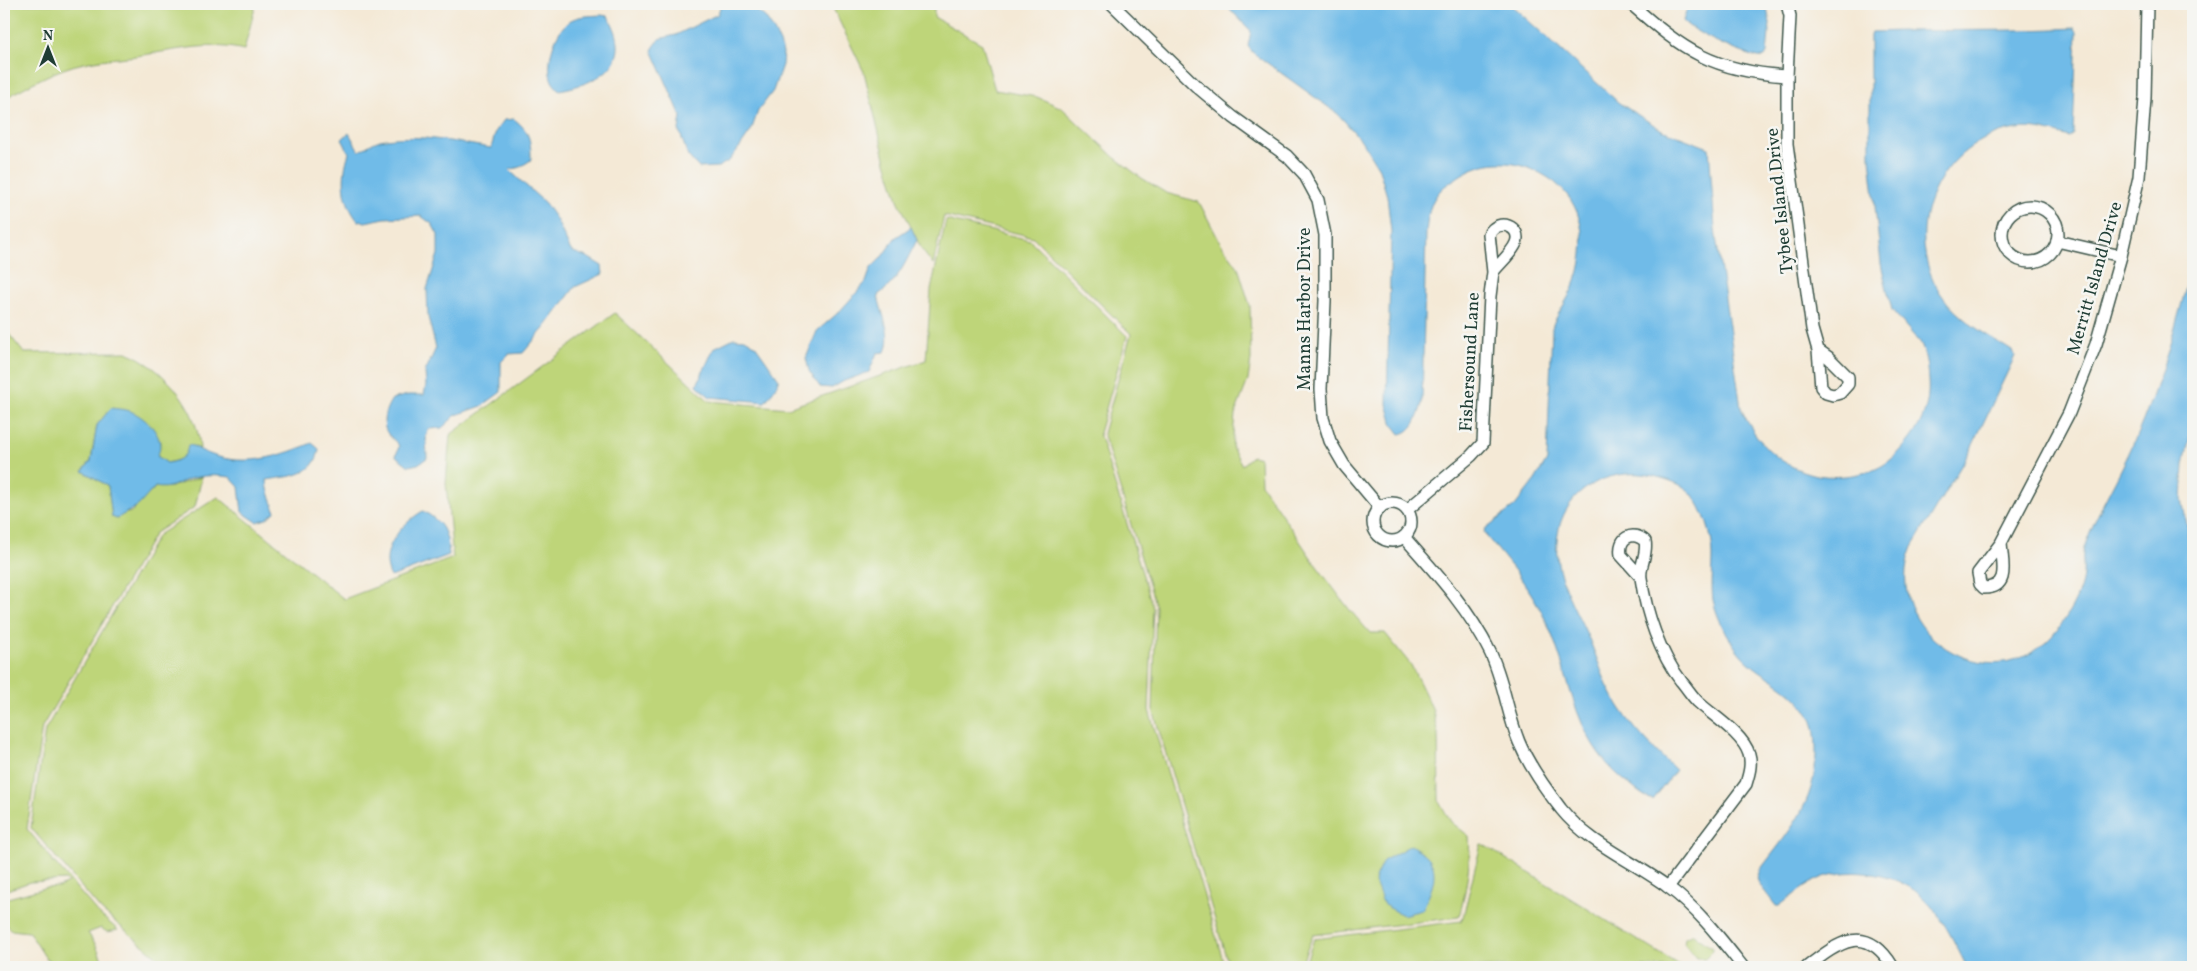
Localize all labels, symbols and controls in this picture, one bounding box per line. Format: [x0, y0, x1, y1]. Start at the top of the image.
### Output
north arrow [22, 22, 72, 72]
text: N [43, 27, 53, 46]
street label: Tybee Island Drive [1760, 127, 1801, 275]
street label: Merritt Island Drive [2062, 199, 2129, 358]
street label: Manns Harbor Drive [1293, 227, 1318, 391]
street label: Fishersound Lane [1454, 292, 1487, 433]

